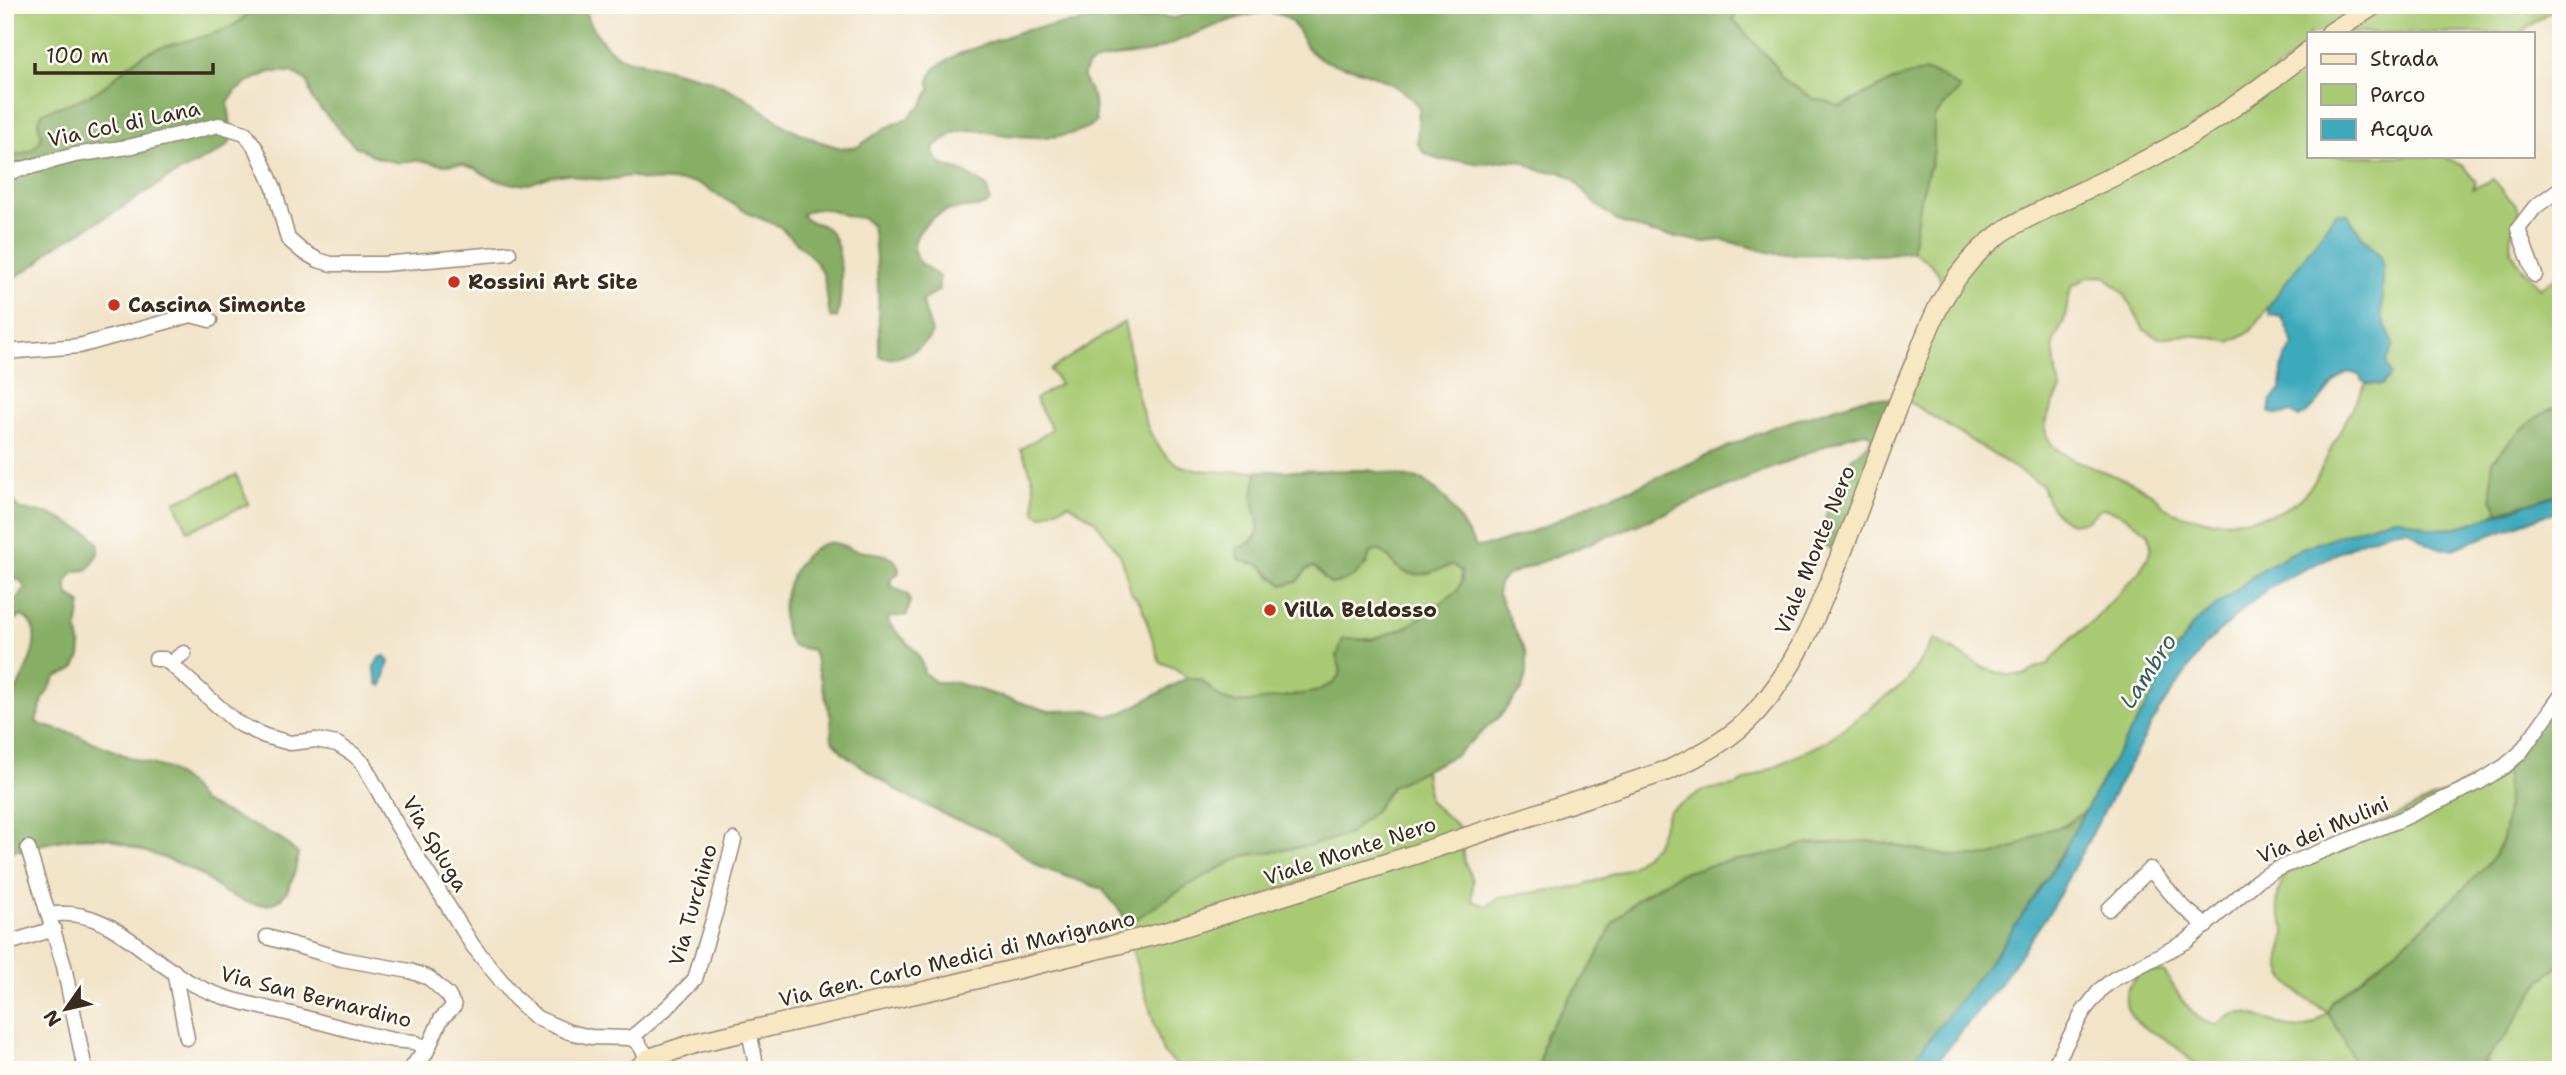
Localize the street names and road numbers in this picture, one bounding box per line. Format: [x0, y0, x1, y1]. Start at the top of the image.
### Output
street label: Via Col di Lana [45, 94, 203, 154]
street label: Viale Monte Nero [1768, 461, 1862, 639]
street label: Via dei Mulini [2253, 790, 2393, 870]
street label: Via Spluga [395, 791, 475, 897]
street label: Viale Monte Nero [1260, 810, 1440, 892]
street label: Via Turchino [662, 841, 724, 969]
street label: Via Gen. Carlo Medici di Marignano [776, 904, 1138, 1014]
street label: Via San Bernardino [217, 960, 415, 1034]

